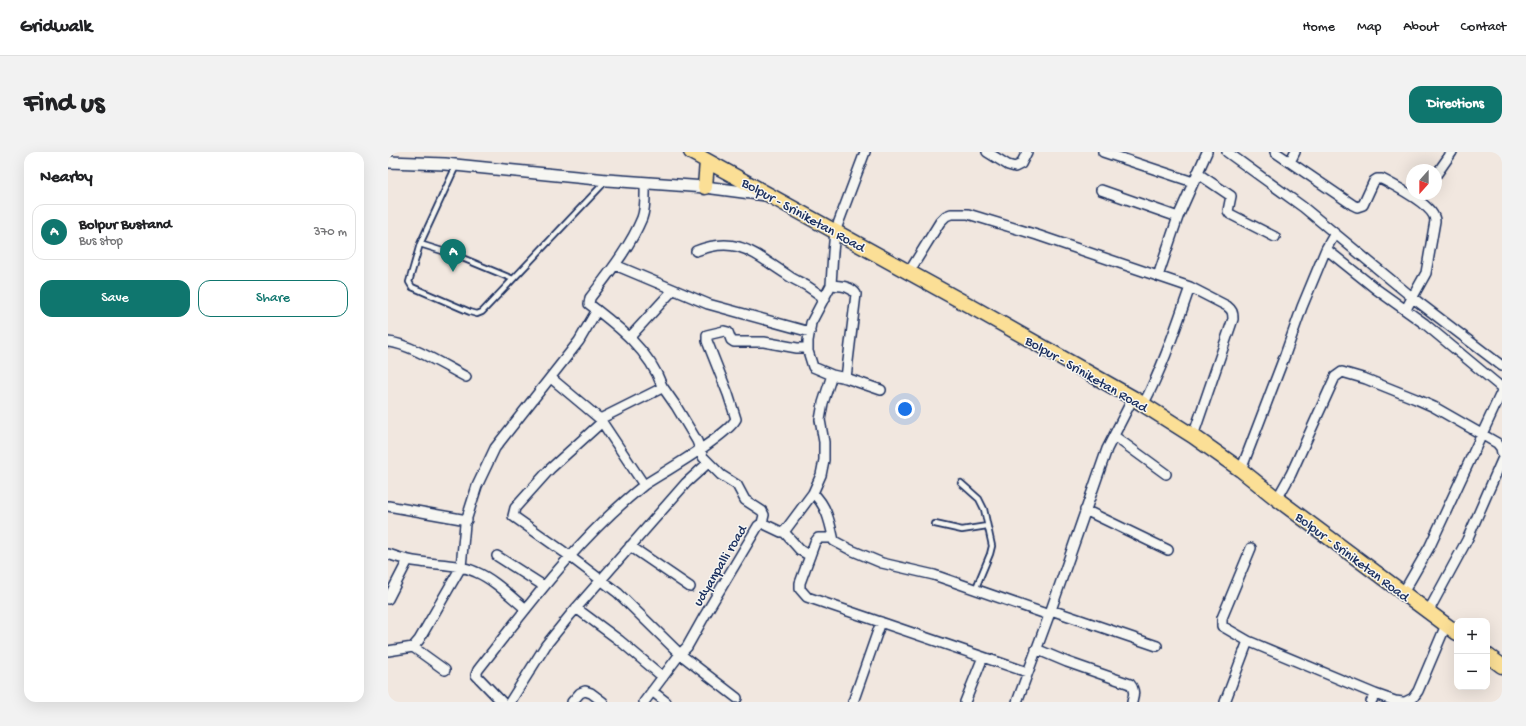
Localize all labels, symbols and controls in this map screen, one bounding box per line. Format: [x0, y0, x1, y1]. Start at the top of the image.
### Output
text: Gridwalk [20, 16, 92, 39]
text: Home [1303, 19, 1335, 36]
text: Map [1357, 19, 1381, 36]
text: About [1403, 19, 1439, 36]
text: Contact [1461, 19, 1506, 36]
button: Directions [1409, 86, 1502, 123]
text: Find us [24, 88, 104, 121]
north arrow [1406, 164, 1442, 200]
text: Nearby [40, 168, 93, 188]
street label: Bolpur - Sriniketan Road [737, 175, 869, 258]
text: Bolpur Bustand [79, 216, 172, 234]
text: A [50, 225, 58, 240]
text: 370 m [314, 225, 347, 240]
text: Bus stop [79, 234, 123, 249]
pin: A [440, 239, 466, 272]
button: Save [40, 280, 190, 317]
button: Share [198, 280, 348, 317]
street label: Bolpur - Sriniketan Road [1021, 333, 1152, 418]
your location [895, 399, 915, 419]
street label: Bolpur - Sriniketan Road [1290, 509, 1413, 608]
street label: udyanpalli road [690, 521, 753, 610]
map controls [1454, 618, 1490, 690]
button: + [1454, 618, 1490, 654]
button: − [1454, 654, 1490, 690]

